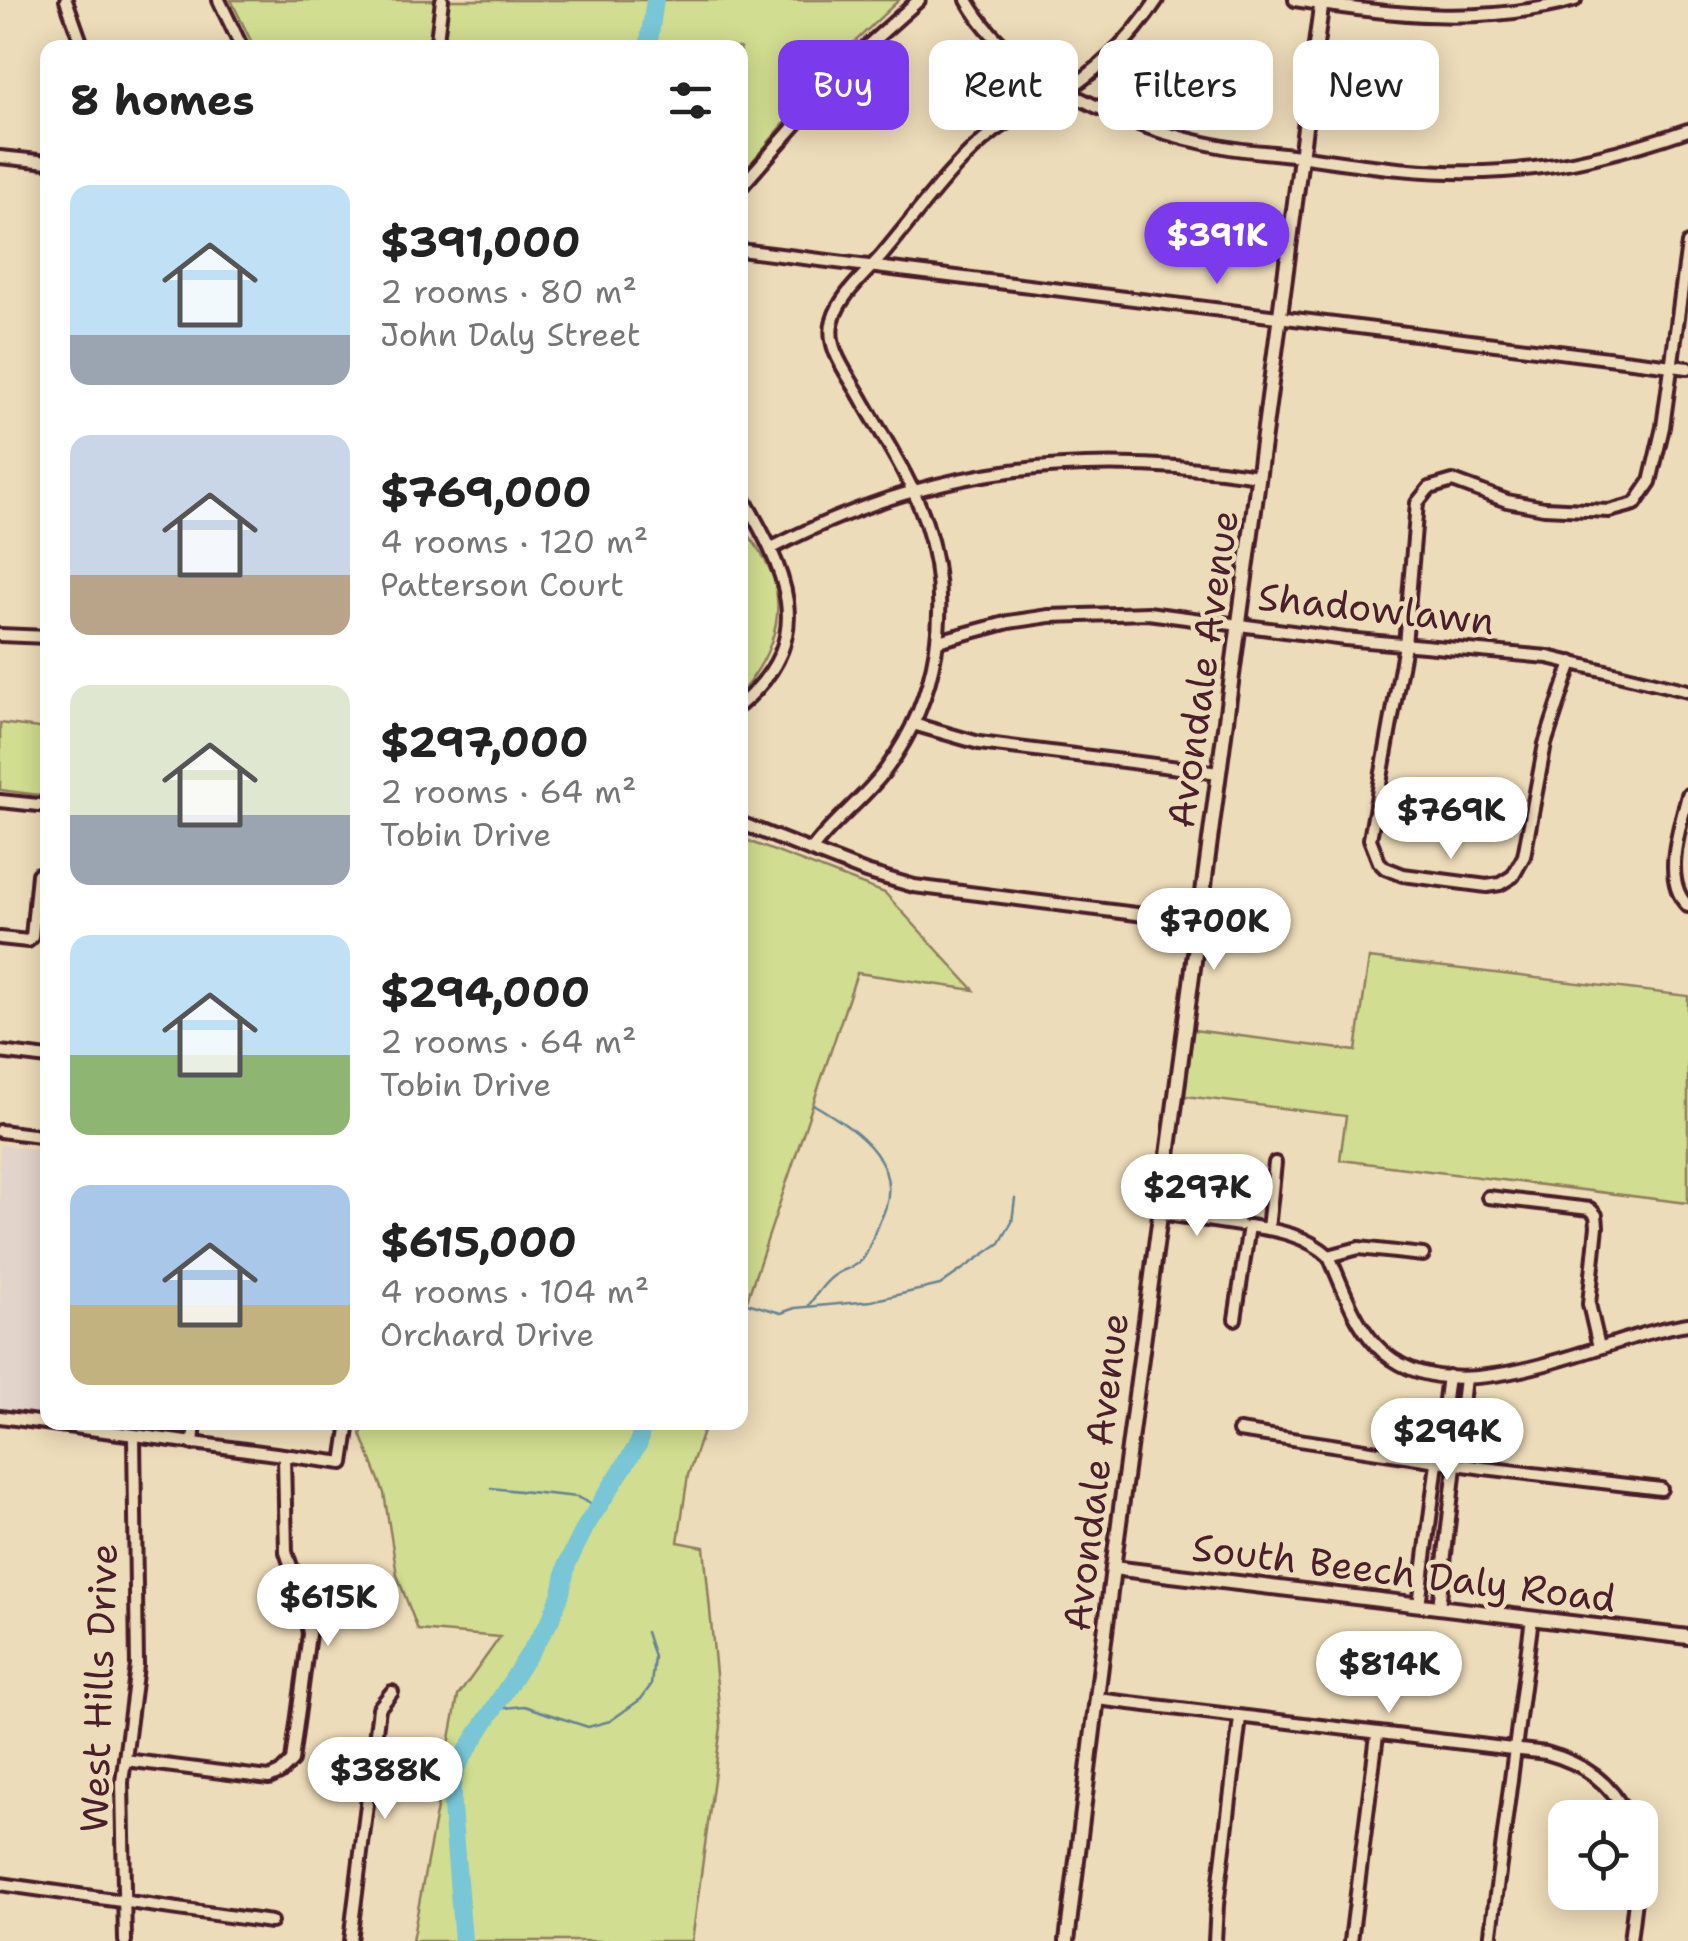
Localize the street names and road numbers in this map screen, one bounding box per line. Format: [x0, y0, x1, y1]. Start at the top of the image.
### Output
street label: Avondale Avenue [1155, 507, 1250, 831]
street label: Shadowlawn [1255, 571, 1497, 646]
street label: Avondale Avenue [1051, 1310, 1140, 1634]
street label: South Beech Daly Road [1189, 1521, 1619, 1624]
street label: West Hills Drive [68, 1543, 129, 1833]

